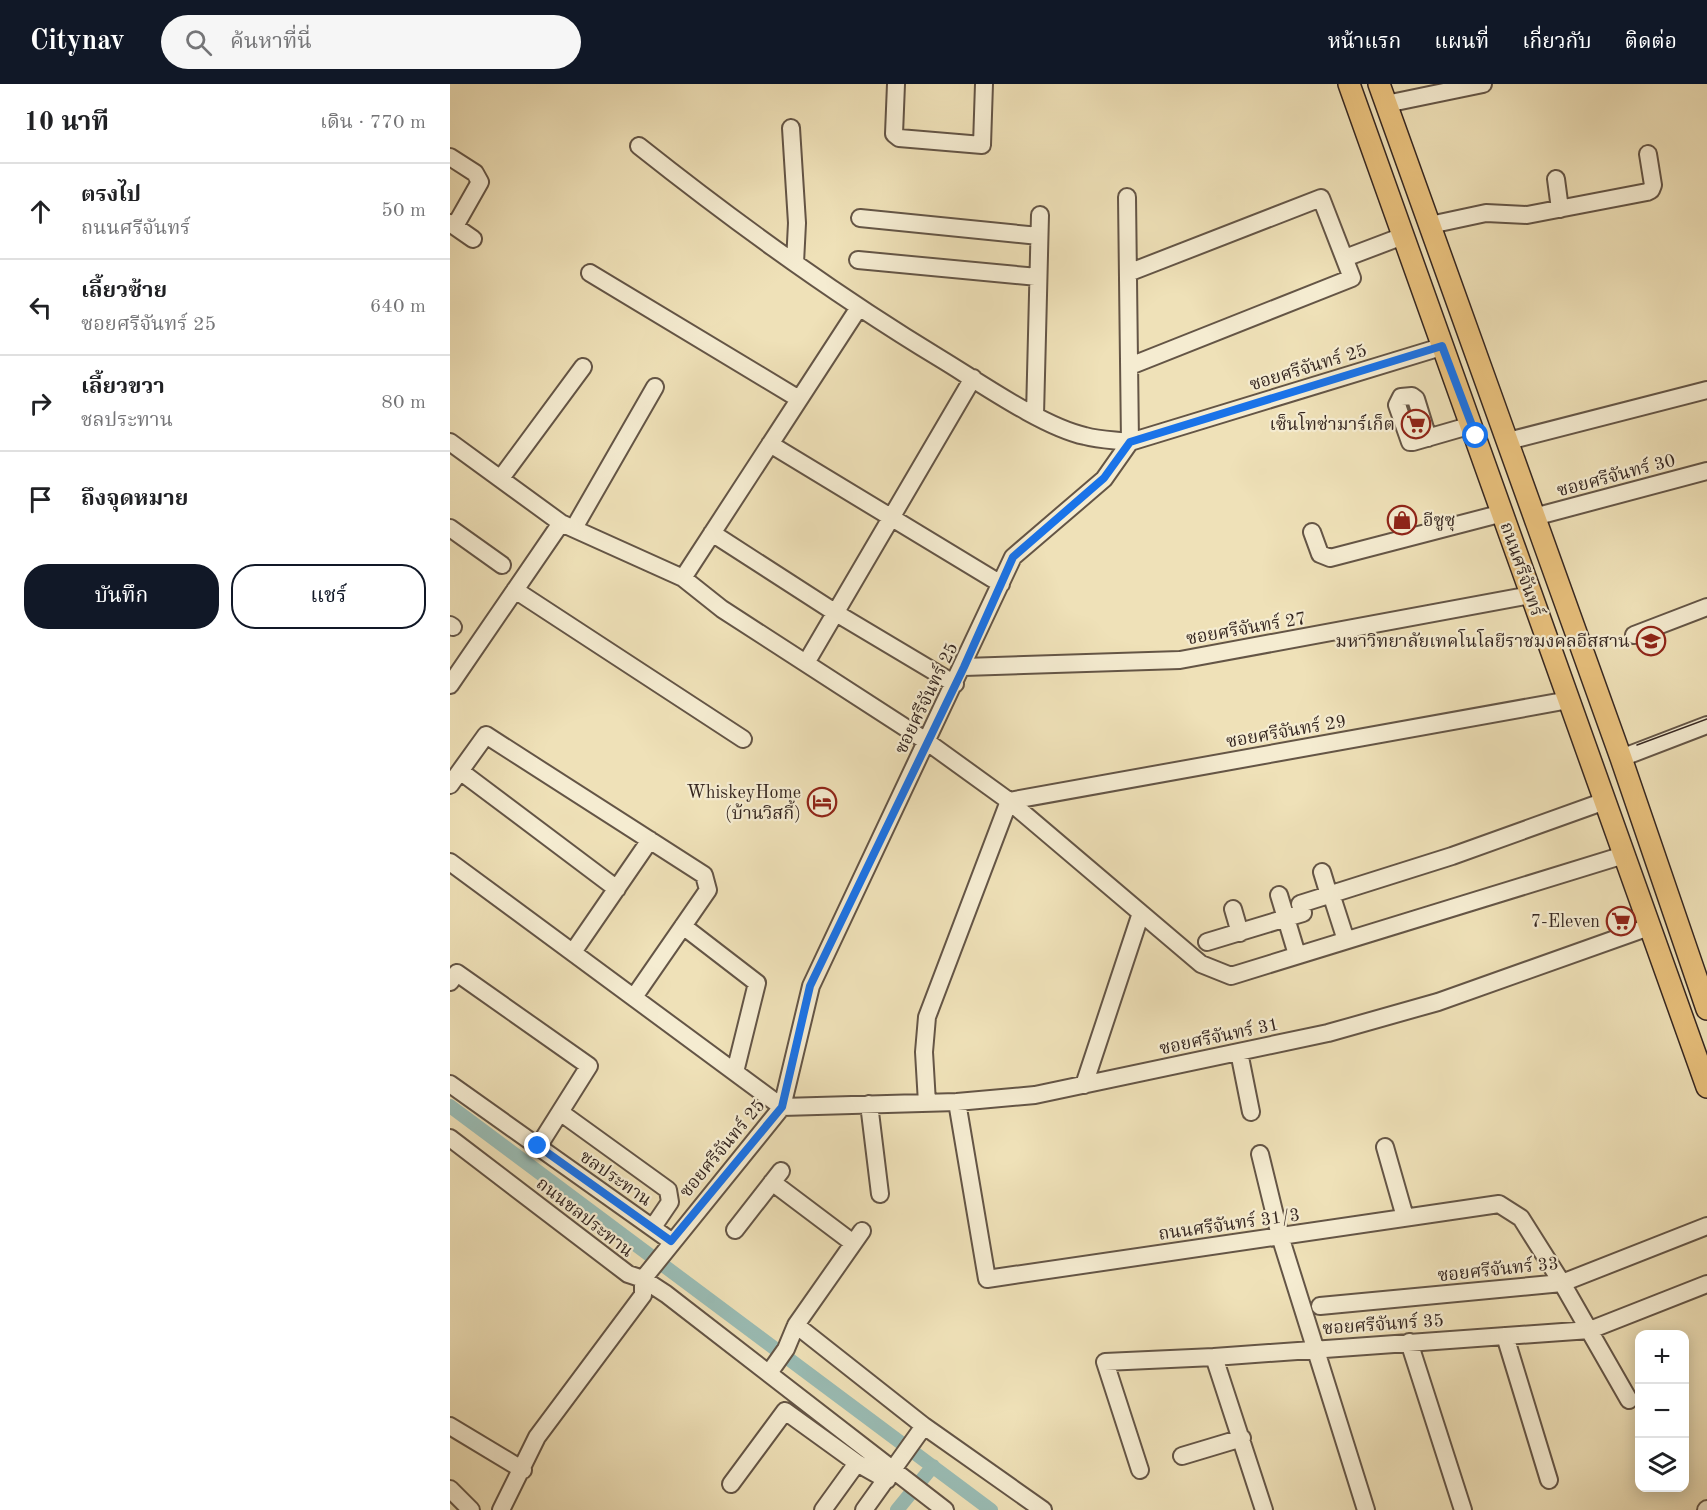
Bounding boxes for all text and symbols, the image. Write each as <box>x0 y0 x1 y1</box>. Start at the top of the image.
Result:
search box <box>161 15 581 69</box>
icon: search <box>182 26 215 59</box>
text: Citynav <box>30 28 125 56</box>
text: ค้นหาที่นี่ <box>230 31 312 53</box>
text: หน้าแรก <box>1328 32 1401 53</box>
text: แผนที่ <box>1434 32 1489 53</box>
text: เกี่ยวกับ <box>1522 32 1592 53</box>
text: ติดต่อ <box>1625 32 1677 53</box>
text: 10 นาที <box>24 110 109 136</box>
text: เดิน · 770 m <box>320 113 426 133</box>
text: ตรงไป <box>81 184 141 206</box>
icon: ahead <box>24 195 57 228</box>
text: 50 m <box>381 201 426 221</box>
text: ถนนศรีจันทร์ <box>81 219 190 239</box>
text: เลี้ยวซ้าย <box>81 280 167 302</box>
icon: left <box>24 291 57 324</box>
text: 640 m <box>370 297 426 317</box>
text: ซอยศรีจันทร์ 25 <box>81 315 216 335</box>
street label: ซอยศรีจันทร์ 25 <box>1247 339 1369 394</box>
text: เลี้ยวขวา <box>81 376 165 398</box>
icon: right <box>24 387 57 420</box>
text: 80 m <box>381 393 426 413</box>
supermarket icon: เซ็นโทซ่ามาร์เก็ต <box>1400 408 1432 440</box>
text: ชลประทาน <box>81 411 173 431</box>
place label: เซ็นโทซ่ามาร์เก็ต <box>1270 411 1395 434</box>
route start <box>1462 422 1488 448</box>
street label: ซอยศรีจันทร์ 30 <box>1554 449 1677 500</box>
icon: arrive <box>24 483 57 516</box>
text: ถึงจุดหมาย <box>81 488 188 510</box>
shop icon: อีซูซุ <box>1386 504 1418 536</box>
place label: อีซูซุ <box>1423 511 1455 532</box>
street label: ถนนศรีจันทร์ <box>1497 519 1549 620</box>
button: บันทึก <box>24 564 219 629</box>
button: แชร์ <box>231 564 426 629</box>
street label: ซอยศรีจันทร์ 27 <box>1184 607 1308 648</box>
school or university icon: มหาวิทยาลัยเทคโนโลยีราชมงคลอีสสาน <box>1635 625 1667 657</box>
place label: มหาวิทยาลัยเทคโนโลยีราชมงคลอีสสาน <box>1335 628 1630 651</box>
street label: ซอยศรีจันทร์ 25 <box>889 639 962 757</box>
street label: ซอยศรีจันทร์ 29 <box>1224 710 1348 751</box>
place label: WhiskeyHome (บ้านวิสกี้) <box>686 784 801 823</box>
hotel icon: WhiskeyHome (บ้านวิสกี้) <box>806 786 838 818</box>
supermarket icon: 7-Eleven <box>1605 905 1637 937</box>
place label: 7-Eleven <box>1531 913 1600 931</box>
street label: ซอยศรีจันทร์ 31 <box>1157 1013 1281 1058</box>
street label: ซอยศรีจันทร์ 25 <box>674 1094 769 1201</box>
route end <box>524 1132 550 1158</box>
street label: ชลประทาน <box>576 1148 655 1210</box>
street label: ถนนชลประทาน <box>533 1175 636 1261</box>
street label: ถนนศรีจันทร์ 31/3 <box>1157 1203 1301 1244</box>
street label: ซอยศรีจันทร์ 33 <box>1436 1252 1560 1285</box>
street label: ซอยศรีจันทร์ 35 <box>1322 1309 1444 1338</box>
map controls <box>1635 1330 1689 1492</box>
button: + <box>1635 1330 1689 1384</box>
button: − <box>1635 1384 1689 1438</box>
button: layers <box>1635 1438 1689 1492</box>

